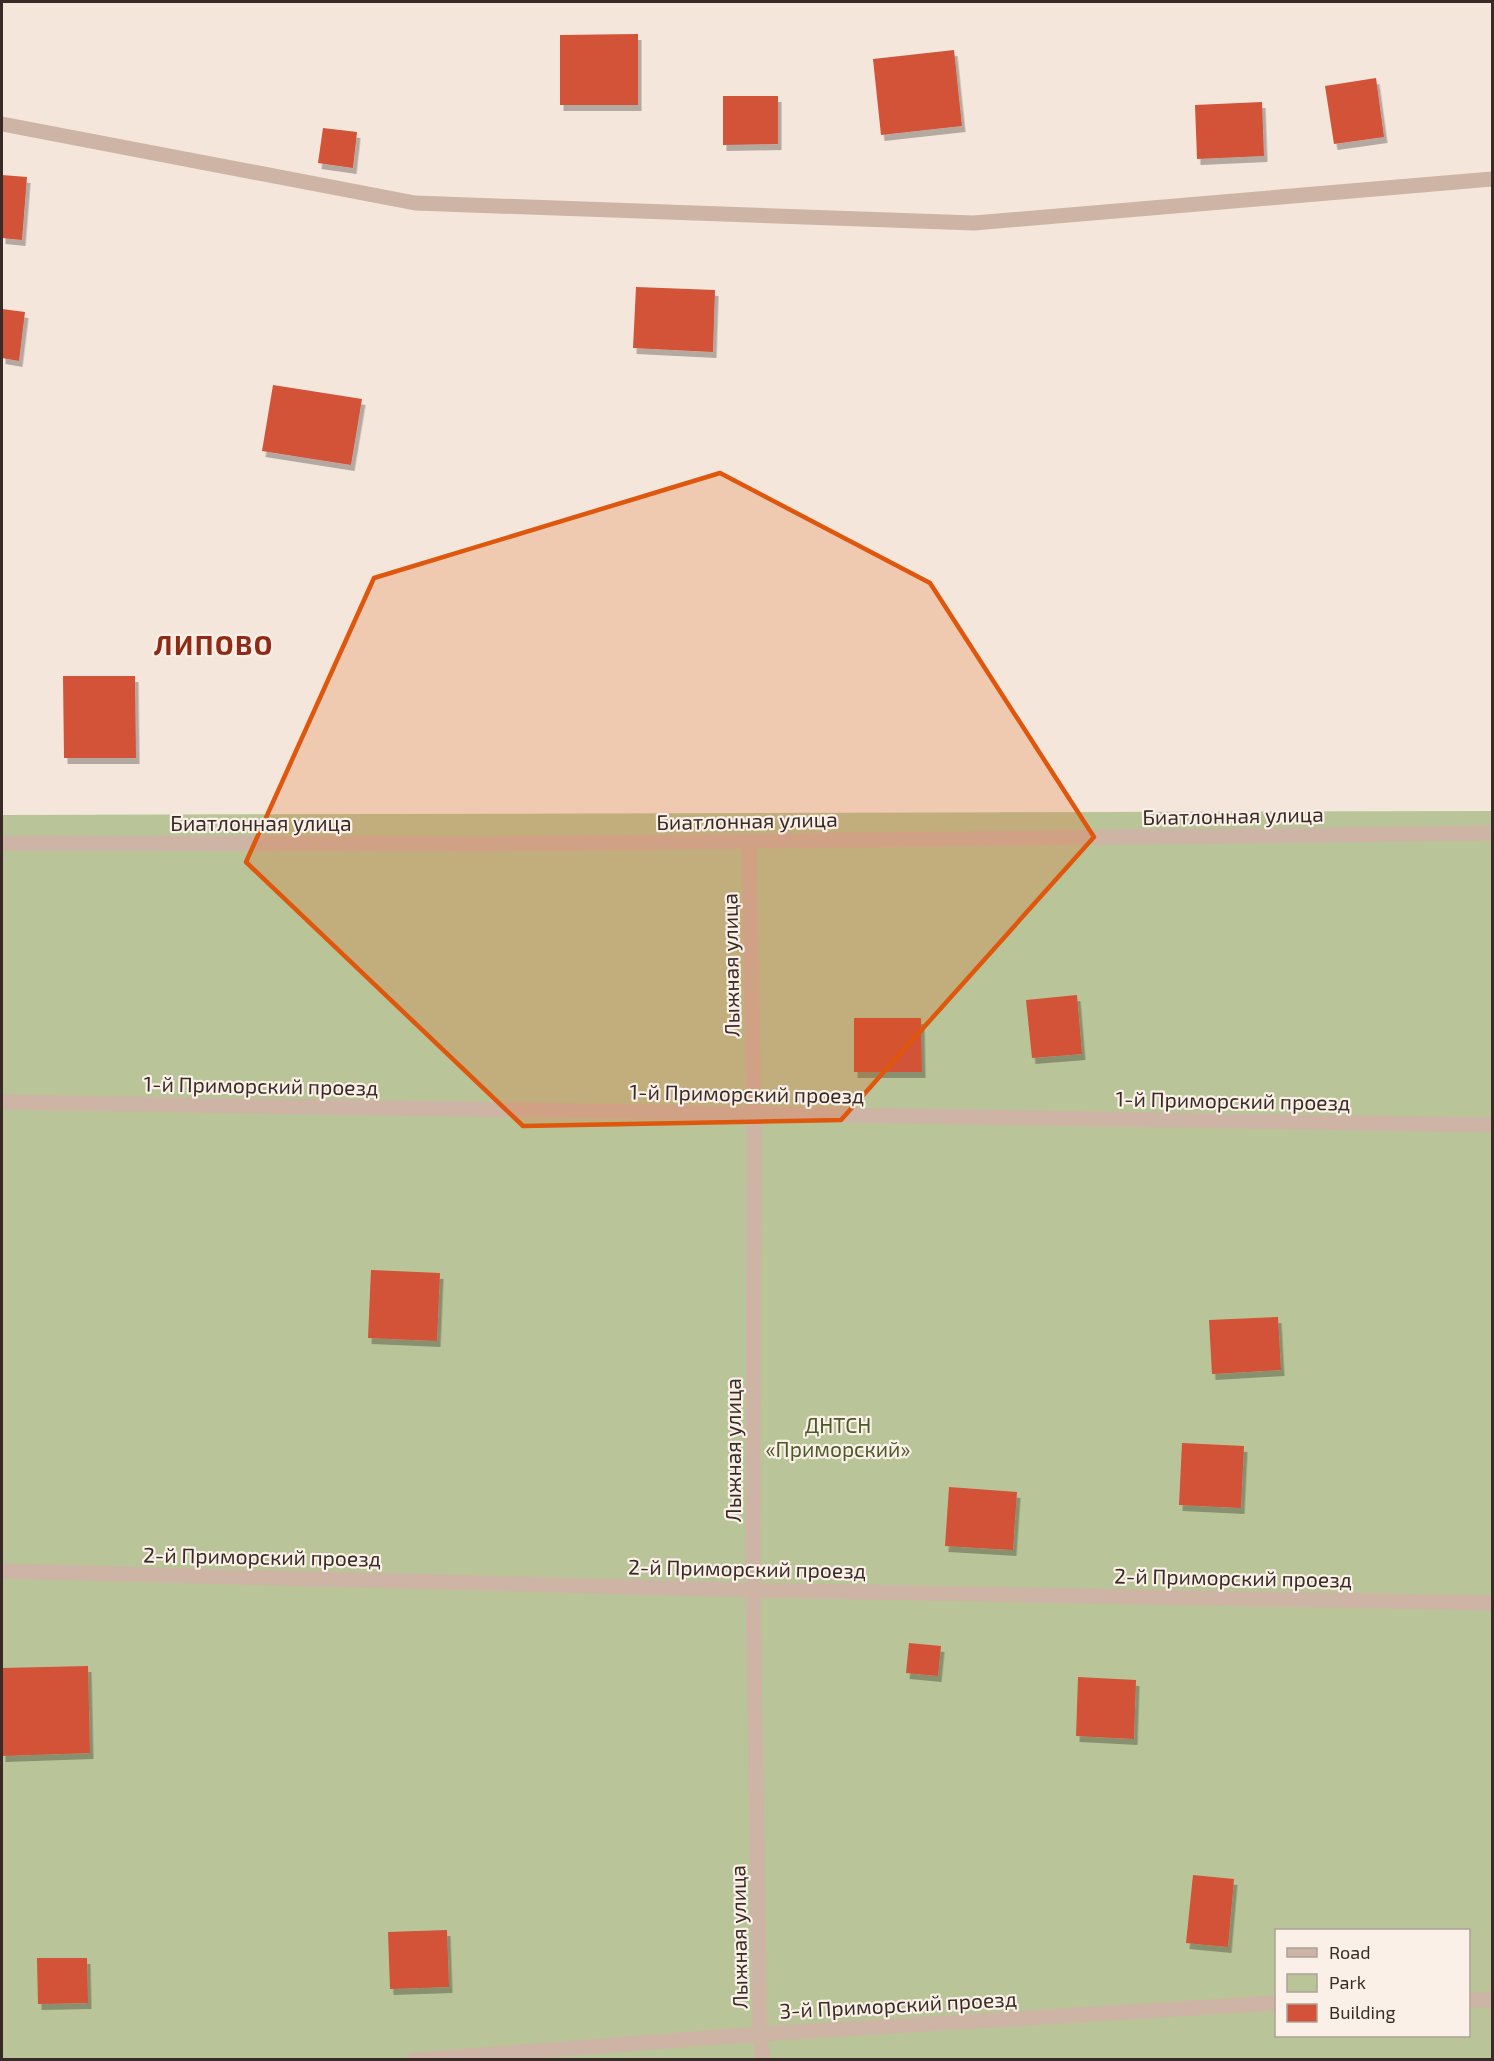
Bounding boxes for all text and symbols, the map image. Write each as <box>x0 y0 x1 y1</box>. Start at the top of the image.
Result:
district label: ЛИПОВО <box>154 628 274 660</box>
street label: Биатлонная улица <box>1142 801 1324 830</box>
street label: Биатлонная улица <box>656 806 838 835</box>
street label: Биатлонная улица <box>170 810 352 836</box>
street label: Лыжная улица <box>716 893 745 1037</box>
street label: 1-й Приморский проезд <box>144 1070 378 1100</box>
street label: 1-й Приморский проезд <box>630 1078 864 1108</box>
street label: 1-й Приморский проезд <box>1116 1085 1350 1115</box>
street label: Лыжная улица <box>720 1378 746 1522</box>
park label: ДНТСН «Приморский» <box>765 1412 911 1461</box>
street label: 2-й Приморский проезд <box>143 1541 381 1571</box>
street label: 2-й Приморский проезд <box>628 1553 866 1583</box>
street label: 2-й Приморский проезд <box>1114 1562 1352 1592</box>
street label: Лыжная улица <box>724 1865 753 2009</box>
legend <box>1275 1929 1470 2037</box>
text: Road <box>1329 1941 1370 1963</box>
text: Park <box>1329 1971 1366 1993</box>
street label: 3-й Приморский проезд <box>779 1985 1017 2023</box>
text: Building <box>1329 2001 1396 2023</box>

